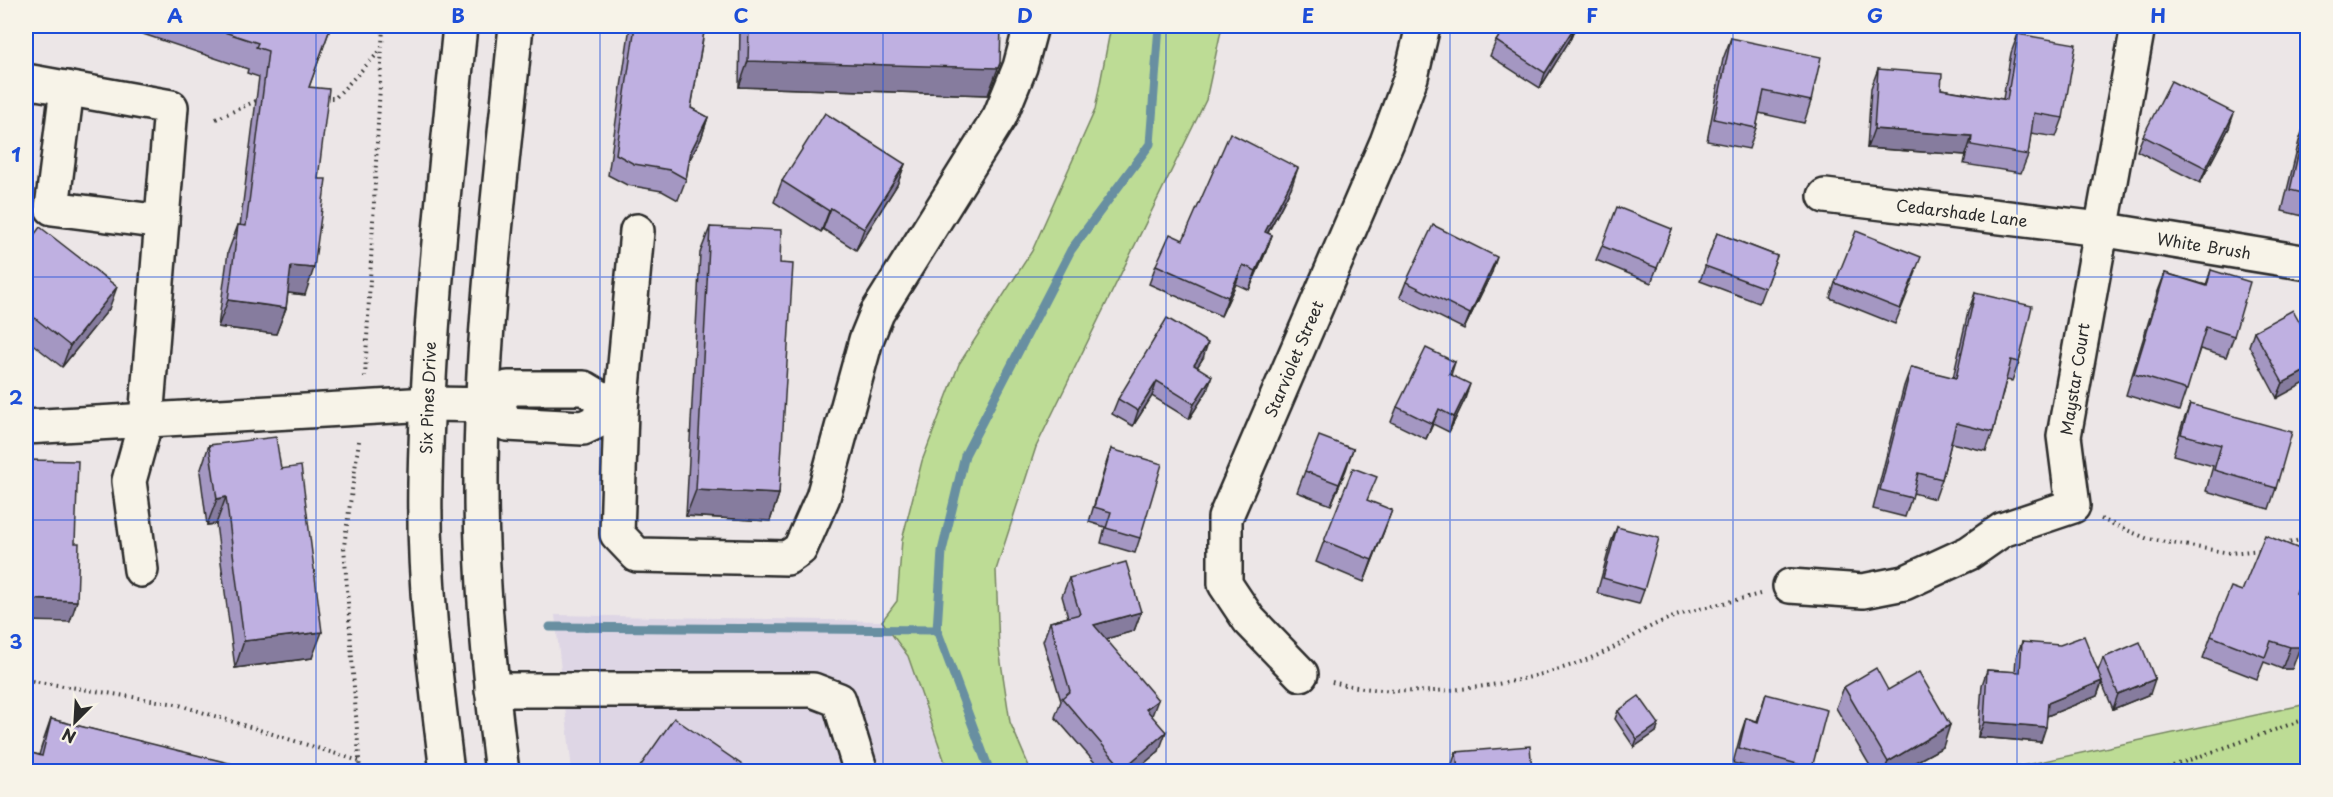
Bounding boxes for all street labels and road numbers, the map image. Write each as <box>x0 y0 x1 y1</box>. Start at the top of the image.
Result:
street label: Cedarshade Lane <box>1895 192 2029 232</box>
street label: White Brush <box>2155 226 2253 264</box>
street label: Starviolet Street <box>1258 296 1329 421</box>
street label: Maystar Court <box>2053 321 2095 437</box>
street label: Six Pines Drive <box>413 341 441 455</box>

